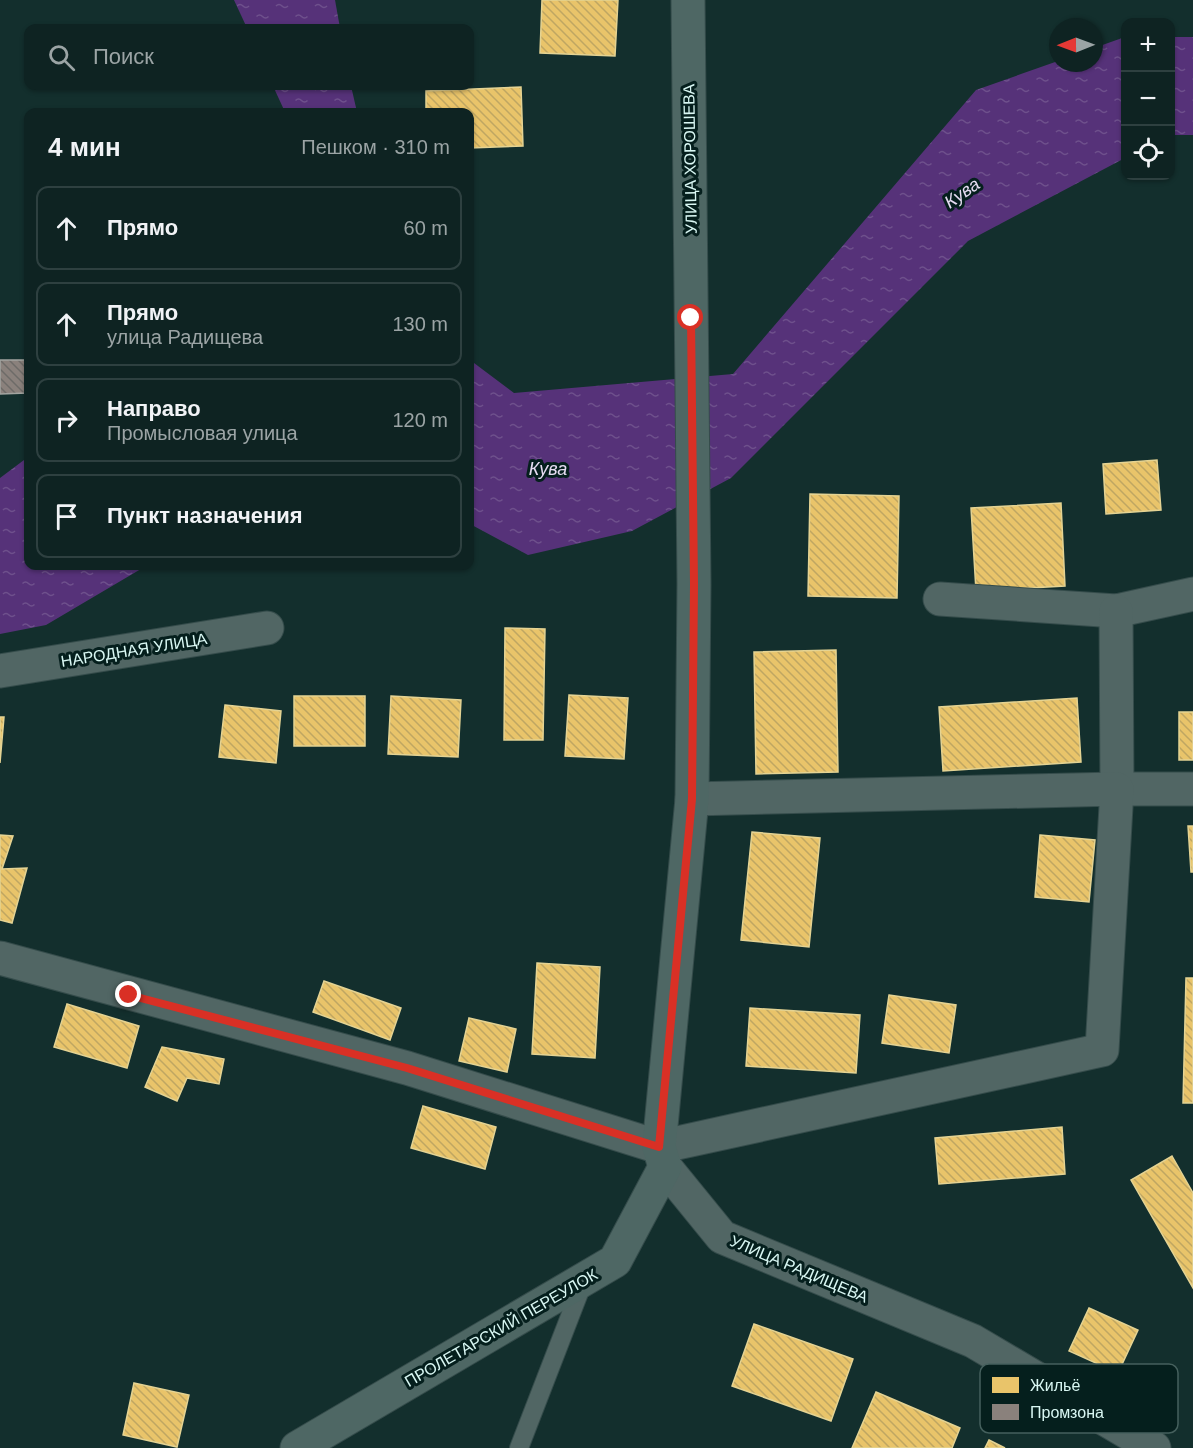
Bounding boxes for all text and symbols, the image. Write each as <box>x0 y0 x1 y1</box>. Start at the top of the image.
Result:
north arrow <box>1049 18 1103 72</box>
map controls <box>1121 18 1175 180</box>
button: + <box>1121 18 1175 72</box>
search box <box>24 24 474 90</box>
icon: search <box>45 41 78 74</box>
text: Поиск <box>93 44 154 69</box>
button: − <box>1121 72 1175 126</box>
street label: УЛИЦА ХОРОШЕВА <box>680 83 700 234</box>
button: locate <box>1121 126 1175 180</box>
text: 4 мин <box>48 132 121 162</box>
text: Пешком · 310 m <box>301 136 450 158</box>
water label: Кува <box>941 174 983 212</box>
icon: ahead <box>50 212 83 245</box>
text: Прямо <box>107 215 178 240</box>
text: 60 m <box>404 217 448 239</box>
text: Прямо <box>107 300 178 325</box>
route start <box>677 304 703 330</box>
icon: ahead <box>50 308 83 341</box>
text: 130 m <box>392 313 448 335</box>
text: улица Радищева <box>107 326 263 348</box>
text: Направо <box>107 396 201 421</box>
icon: right <box>50 404 83 437</box>
text: 120 m <box>392 409 448 431</box>
text: Промысловая улица <box>107 422 298 444</box>
water label: Кува <box>529 459 567 479</box>
icon: arrive <box>50 500 83 533</box>
text: Пункт назначения <box>107 503 303 528</box>
street label: НАРОДНАЯ УЛИЦА <box>60 630 209 670</box>
route end <box>115 981 141 1007</box>
street label: УЛИЦА РАДИЩЕВА <box>727 1232 871 1306</box>
street label: ПРОЛЕТАРСКИЙ ПЕРЕУЛОК <box>401 1265 601 1390</box>
legend <box>980 1364 1178 1433</box>
text: Жильё <box>1030 1377 1080 1394</box>
text: Промзона <box>1030 1404 1104 1421</box>

